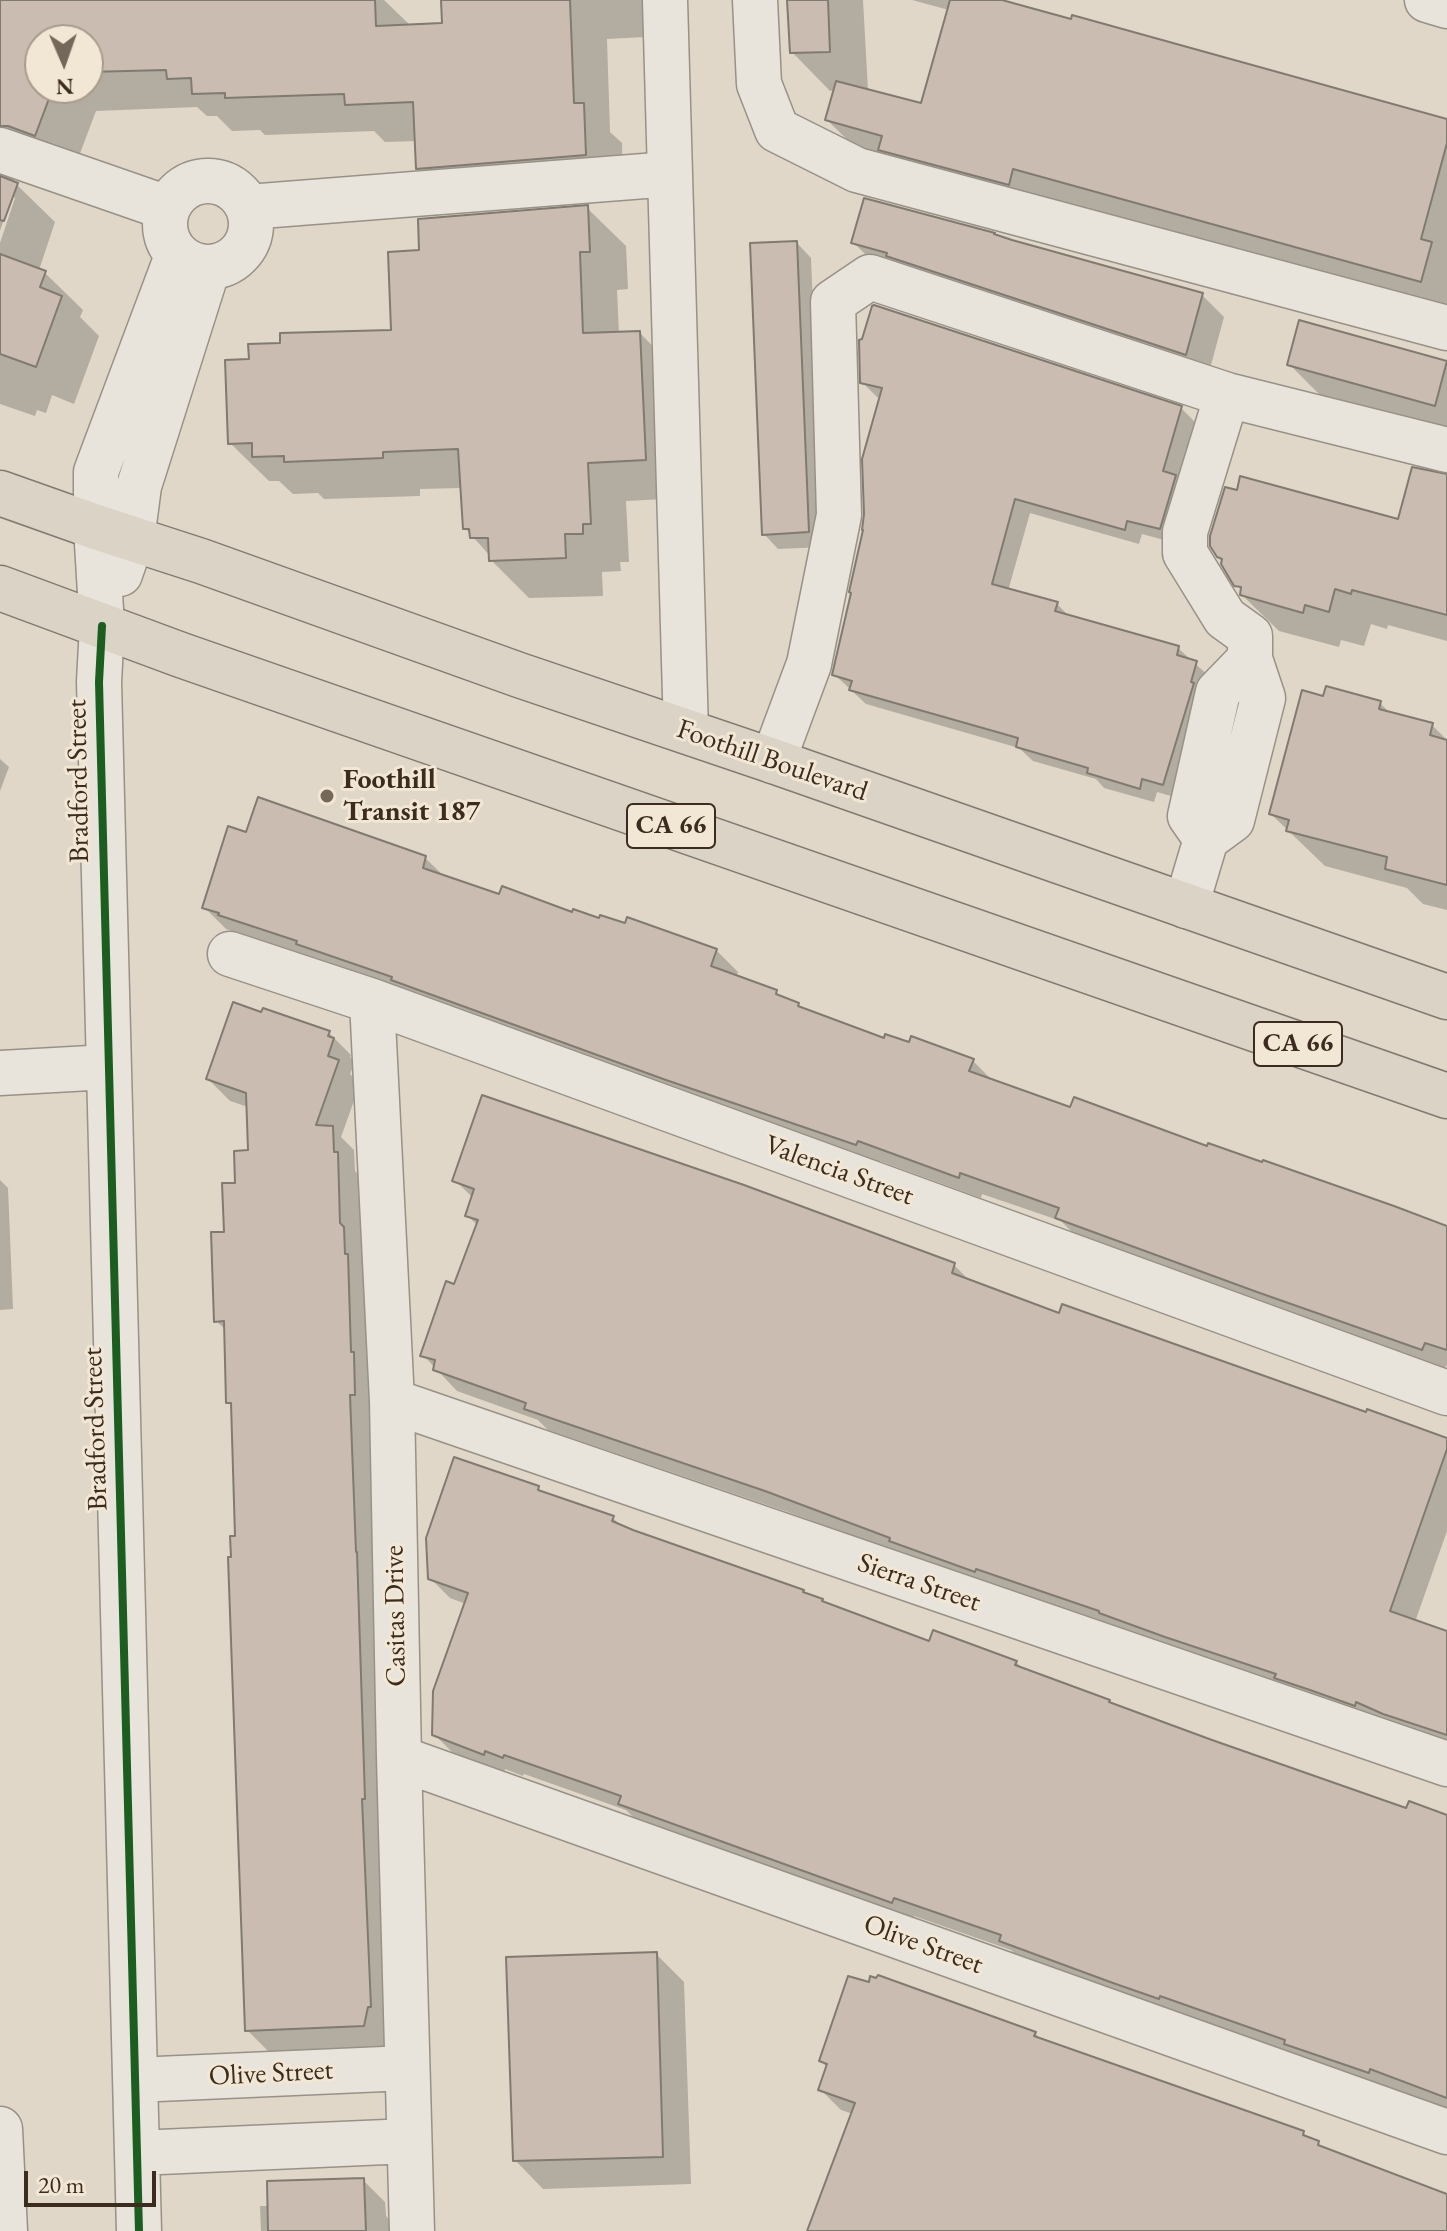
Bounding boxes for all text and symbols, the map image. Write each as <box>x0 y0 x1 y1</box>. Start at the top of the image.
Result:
north arrow <box>24 24 104 104</box>
text: N <box>55 72 74 101</box>
street label: Bradford Street <box>61 699 97 863</box>
street label: Foothill Boulevard <box>672 713 872 809</box>
place label: Foothill Transit 187 <box>343 763 480 829</box>
marker: Foothill Transit 187 <box>318 787 336 805</box>
road number: CA 66 <box>627 804 715 848</box>
road number: CA 66 <box>1254 1022 1342 1066</box>
street label: Valencia Street <box>760 1129 918 1213</box>
street label: Bradford Street <box>76 1347 116 1511</box>
street label: Casitas Drive <box>378 1545 414 1687</box>
street label: Sierra Street <box>853 1546 985 1620</box>
street label: Olive Street <box>859 1908 987 1982</box>
street label: Olive Street <box>208 2054 334 2094</box>
scale bar <box>28 2155 160 2205</box>
text: 20 m <box>38 2169 85 2200</box>

